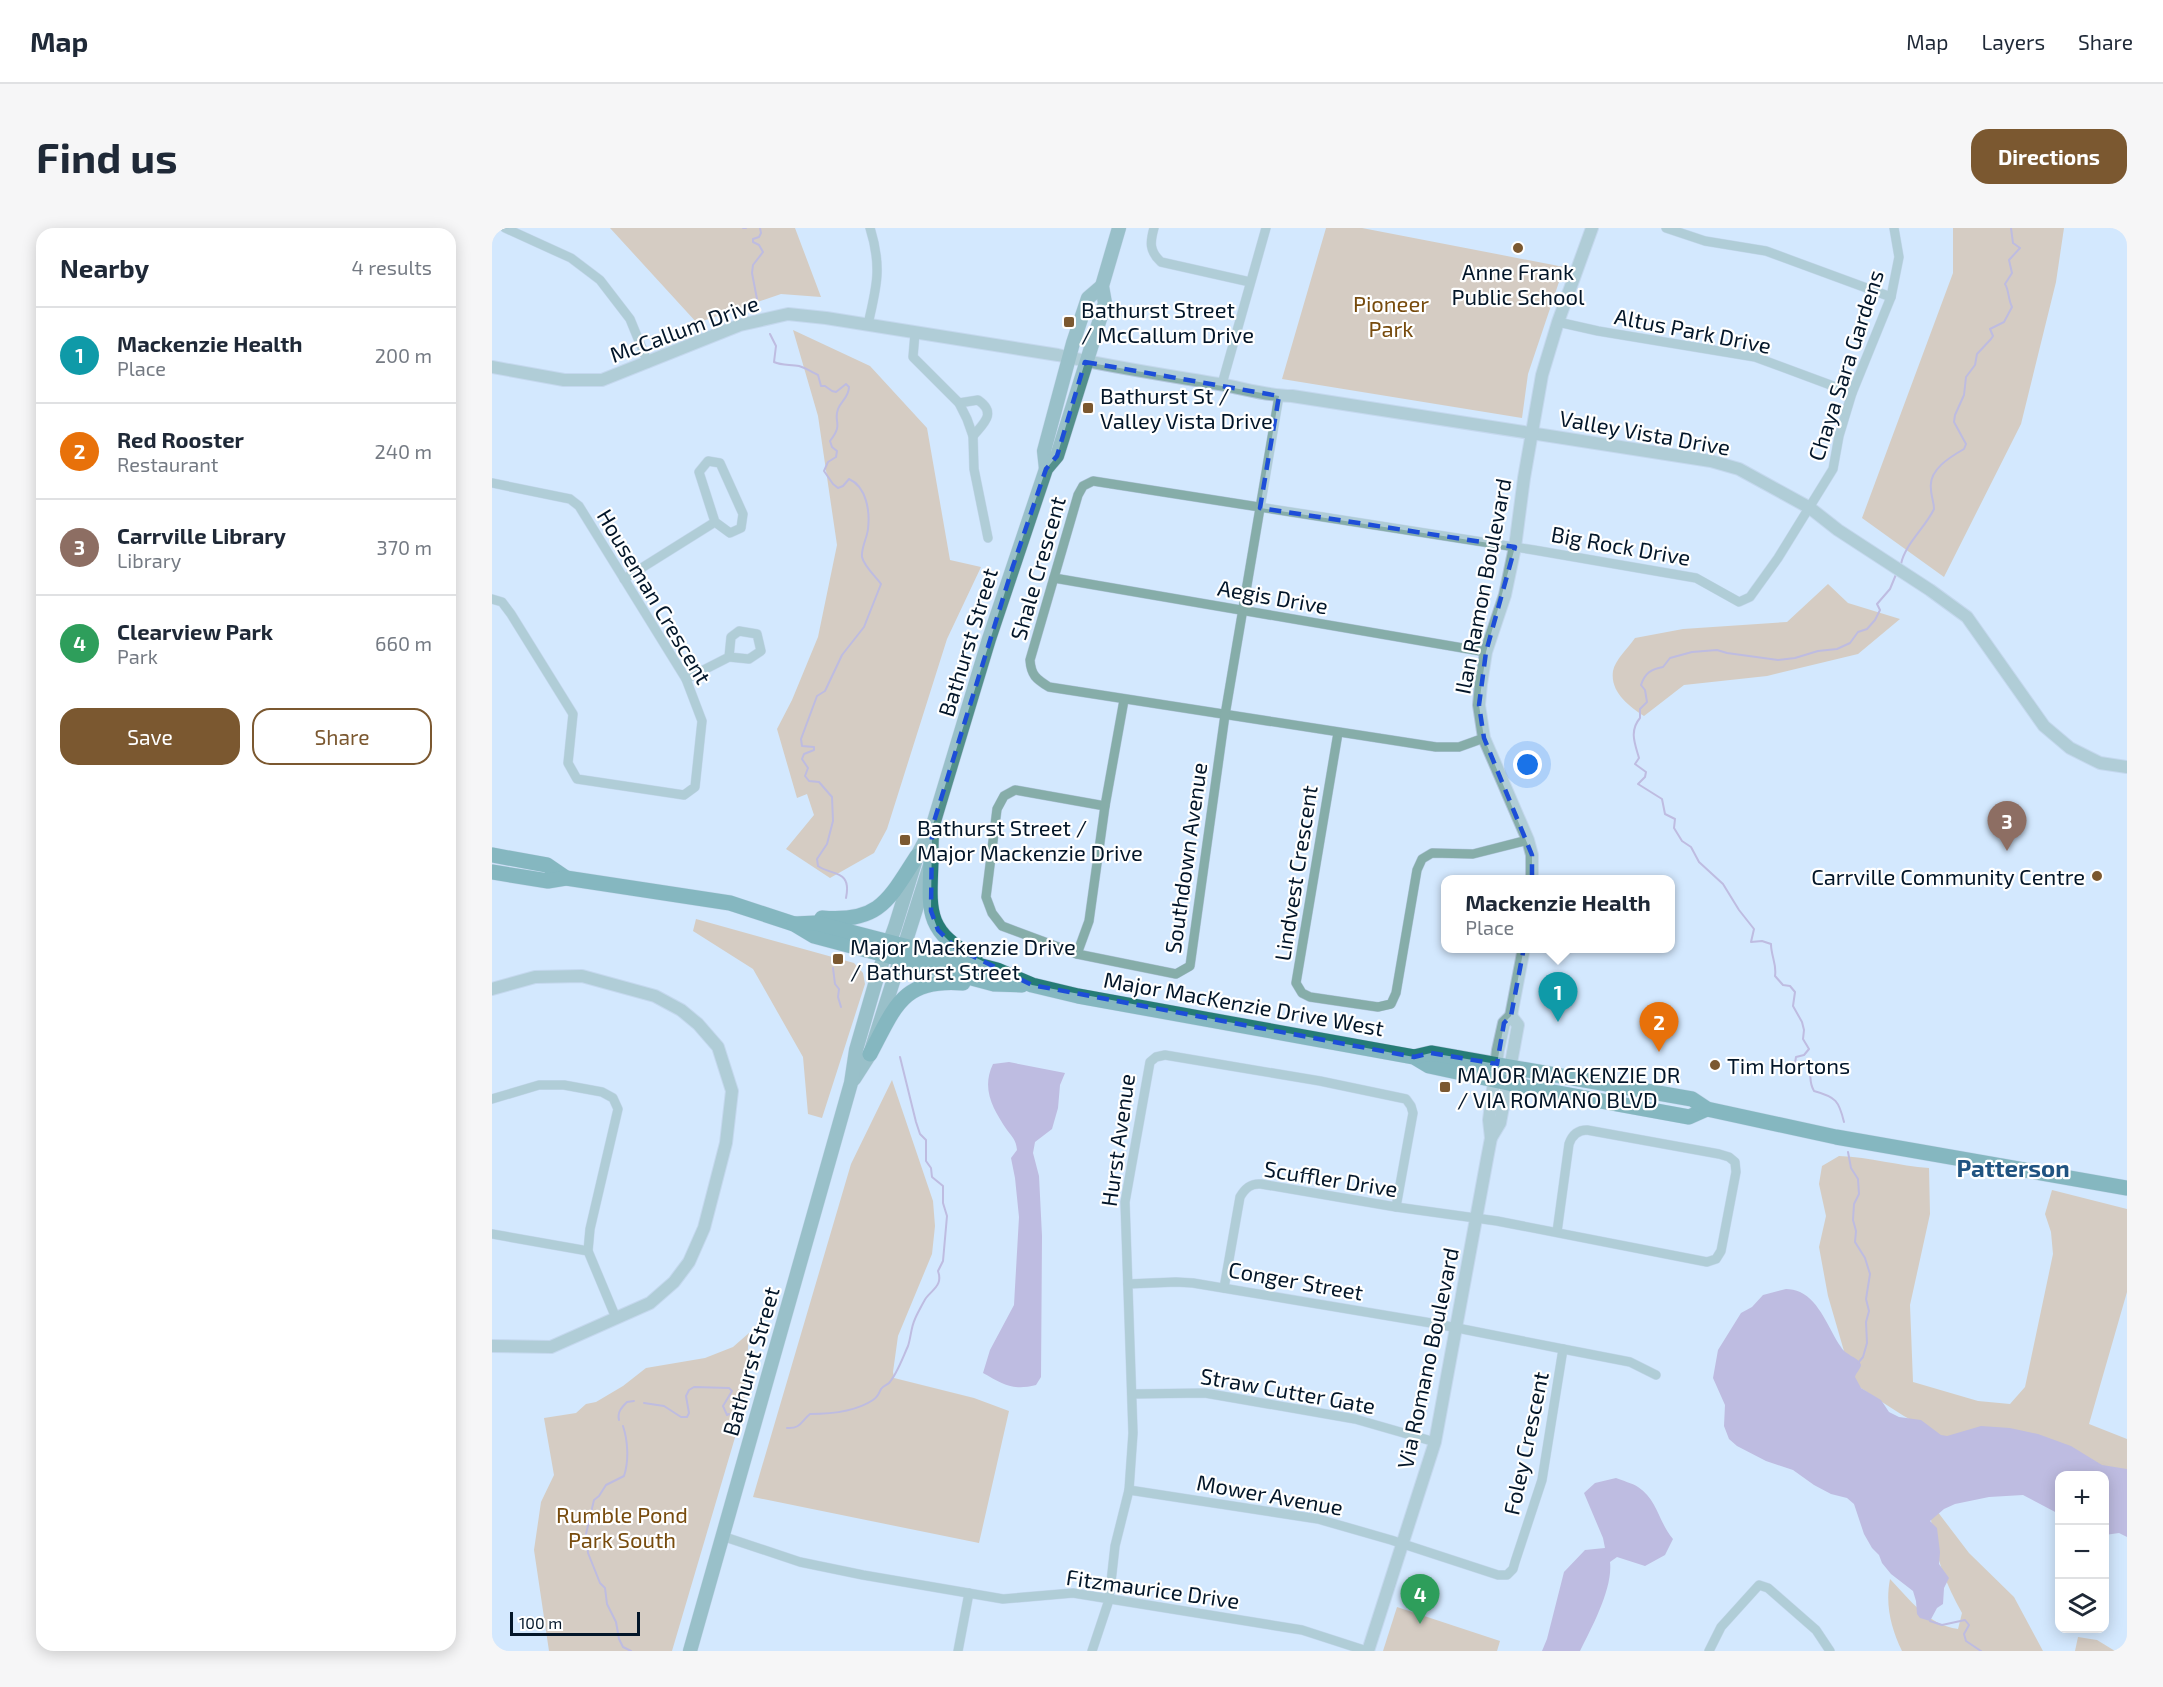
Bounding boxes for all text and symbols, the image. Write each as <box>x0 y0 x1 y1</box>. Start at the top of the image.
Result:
text: Map <box>30 24 88 58</box>
text: Map <box>1906 29 1948 54</box>
text: Layers <box>1981 29 2045 54</box>
text: Share <box>2078 29 2133 54</box>
button: Directions <box>1971 129 2127 184</box>
text: Find us <box>36 131 178 181</box>
marker: Anne Frank Public School <box>1511 241 1525 255</box>
text: Nearby <box>60 252 149 283</box>
text: 4 results <box>352 255 432 279</box>
place label: Anne Frank Public School <box>1451 258 1585 309</box>
street label: Chaya Sara Gardens <box>1802 266 1888 464</box>
street label: McCallum Drive <box>606 289 762 367</box>
park label: Pioneer Park <box>1353 290 1429 341</box>
place label: Bathurst Street / McCallum Drive <box>1081 296 1254 347</box>
street label: Altus Park Drive <box>1612 302 1774 358</box>
marker: Bathurst Street / McCallum Drive <box>1062 315 1076 329</box>
text: Mackenzie Health <box>117 330 303 356</box>
text: 1 <box>75 343 84 367</box>
text: 200 m <box>375 343 432 367</box>
text: Place <box>117 356 166 380</box>
place label: Bathurst St / Valley Vista Drive <box>1100 382 1273 433</box>
marker: Bathurst St / Valley Vista Drive <box>1081 401 1095 415</box>
street label: Valley Vista Drive <box>1558 404 1732 460</box>
text: Red Rooster <box>117 426 244 452</box>
text: 2 <box>74 439 85 463</box>
text: 240 m <box>374 439 432 463</box>
text: Restaurant <box>117 452 218 476</box>
street label: Ilan Ramon Boulevard <box>1448 476 1516 696</box>
street label: Shale Crescent <box>1004 493 1070 643</box>
street label: Houseman Crescent <box>593 504 717 688</box>
street label: Big Rock Drive <box>1549 520 1693 570</box>
text: Carrville Library <box>117 522 286 548</box>
text: 3 <box>74 535 85 559</box>
text: 370 m <box>377 535 432 559</box>
text: Library <box>117 548 181 572</box>
street label: Bathurst Street <box>932 565 1002 719</box>
street label: Aegis Drive <box>1216 574 1330 618</box>
text: Clearview Park <box>117 618 273 644</box>
text: 4 <box>73 631 86 655</box>
text: 660 m <box>375 631 432 655</box>
text: Park <box>117 644 158 668</box>
button: Save <box>60 708 240 765</box>
button: Share <box>252 708 432 765</box>
your location <box>1513 750 1542 779</box>
street label: Southdown Avenue <box>1159 761 1211 955</box>
street label: Lindvest Crescent <box>1268 783 1322 963</box>
pin: 3 <box>1988 802 2026 851</box>
place label: Bathurst Street / Major Mackenzie Drive <box>917 814 1143 866</box>
marker: Bathurst Street / Major Mackenzie Drive <box>898 833 912 847</box>
place label: Carrville Community Centre <box>1811 863 2085 889</box>
marker: Carrville Community Centre <box>2090 869 2104 883</box>
popup <box>1441 875 1675 953</box>
text: Mackenzie Health <box>1465 889 1651 915</box>
text: Place <box>1465 915 1514 939</box>
place label: Major Mackenzie Drive / Bathurst Street <box>850 933 1076 984</box>
marker: Major Mackenzie Drive / Bathurst Street <box>831 952 845 966</box>
street label: Major MacKenzie Drive West <box>1102 966 1386 1041</box>
pin: 1 <box>1538 972 1578 1022</box>
pin: 2 <box>1640 1002 1678 1052</box>
place label: Tim Hortons <box>1727 1052 1850 1078</box>
marker: Tim Hortons <box>1708 1058 1722 1072</box>
place label: MAJOR MACKENZIE DR / VIA ROMANO BLVD <box>1457 1061 1680 1112</box>
street label: Hurst Avenue <box>1095 1072 1139 1208</box>
marker: MAJOR MACKENZIE DR / VIA ROMANO BLVD <box>1438 1080 1452 1094</box>
district label: Patterson <box>1956 1153 2070 1182</box>
street label: Scuffler Drive <box>1262 1155 1400 1201</box>
street label: Via Romano Boulevard <box>1391 1245 1463 1471</box>
street label: Conger Street <box>1227 1255 1365 1305</box>
street label: Bathurst Street <box>716 1283 784 1439</box>
street label: Straw Cutter Gate <box>1199 1362 1377 1418</box>
street label: Foley Crescent <box>1497 1369 1553 1517</box>
street label: Mower Avenue <box>1195 1468 1345 1520</box>
map controls <box>2055 1471 2109 1633</box>
button: + <box>2055 1471 2109 1525</box>
park label: Rumble Pond Park South <box>556 1501 688 1552</box>
button: − <box>2055 1525 2109 1579</box>
street label: Fitzmaurice Drive <box>1065 1563 1241 1613</box>
pin: 4 <box>1400 1574 1440 1624</box>
button: layers <box>2055 1579 2109 1633</box>
scale bar <box>510 1609 640 1636</box>
text: 100 m <box>519 1613 562 1632</box>

